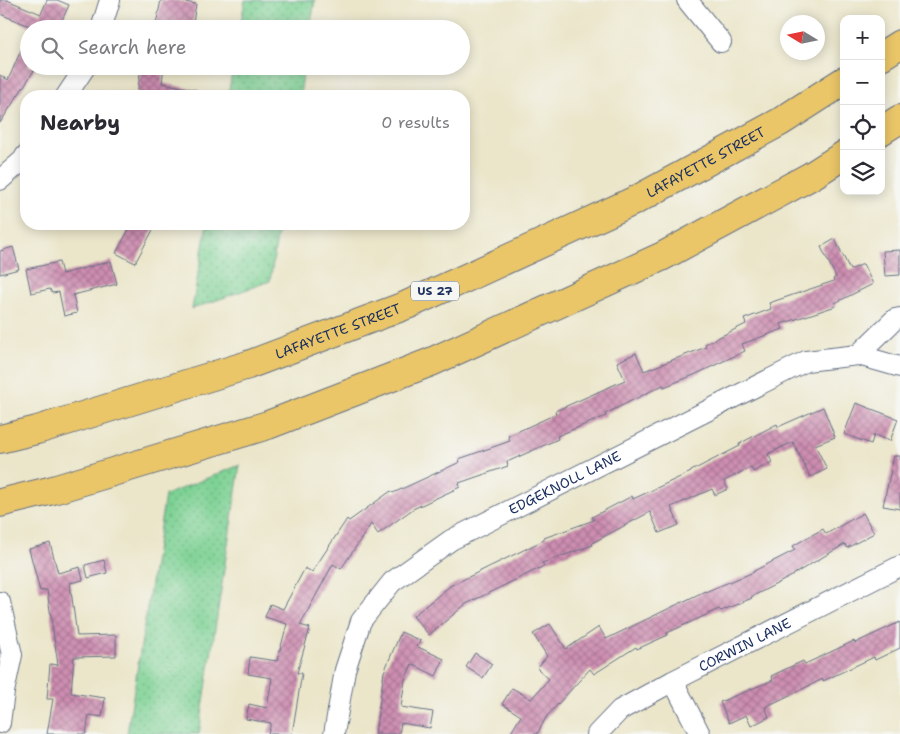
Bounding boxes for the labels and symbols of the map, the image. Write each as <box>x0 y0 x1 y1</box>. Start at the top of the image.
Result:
north arrow <box>780 15 825 60</box>
street label: LAFAYETTE STREET <box>643 123 769 202</box>
road number: US 27 <box>411 282 459 300</box>
street label: LAFAYETTE STREET <box>273 299 404 363</box>
street label: EDGEKNOLL LANE <box>505 447 624 519</box>
street label: CORWIN LANE <box>695 614 794 676</box>

